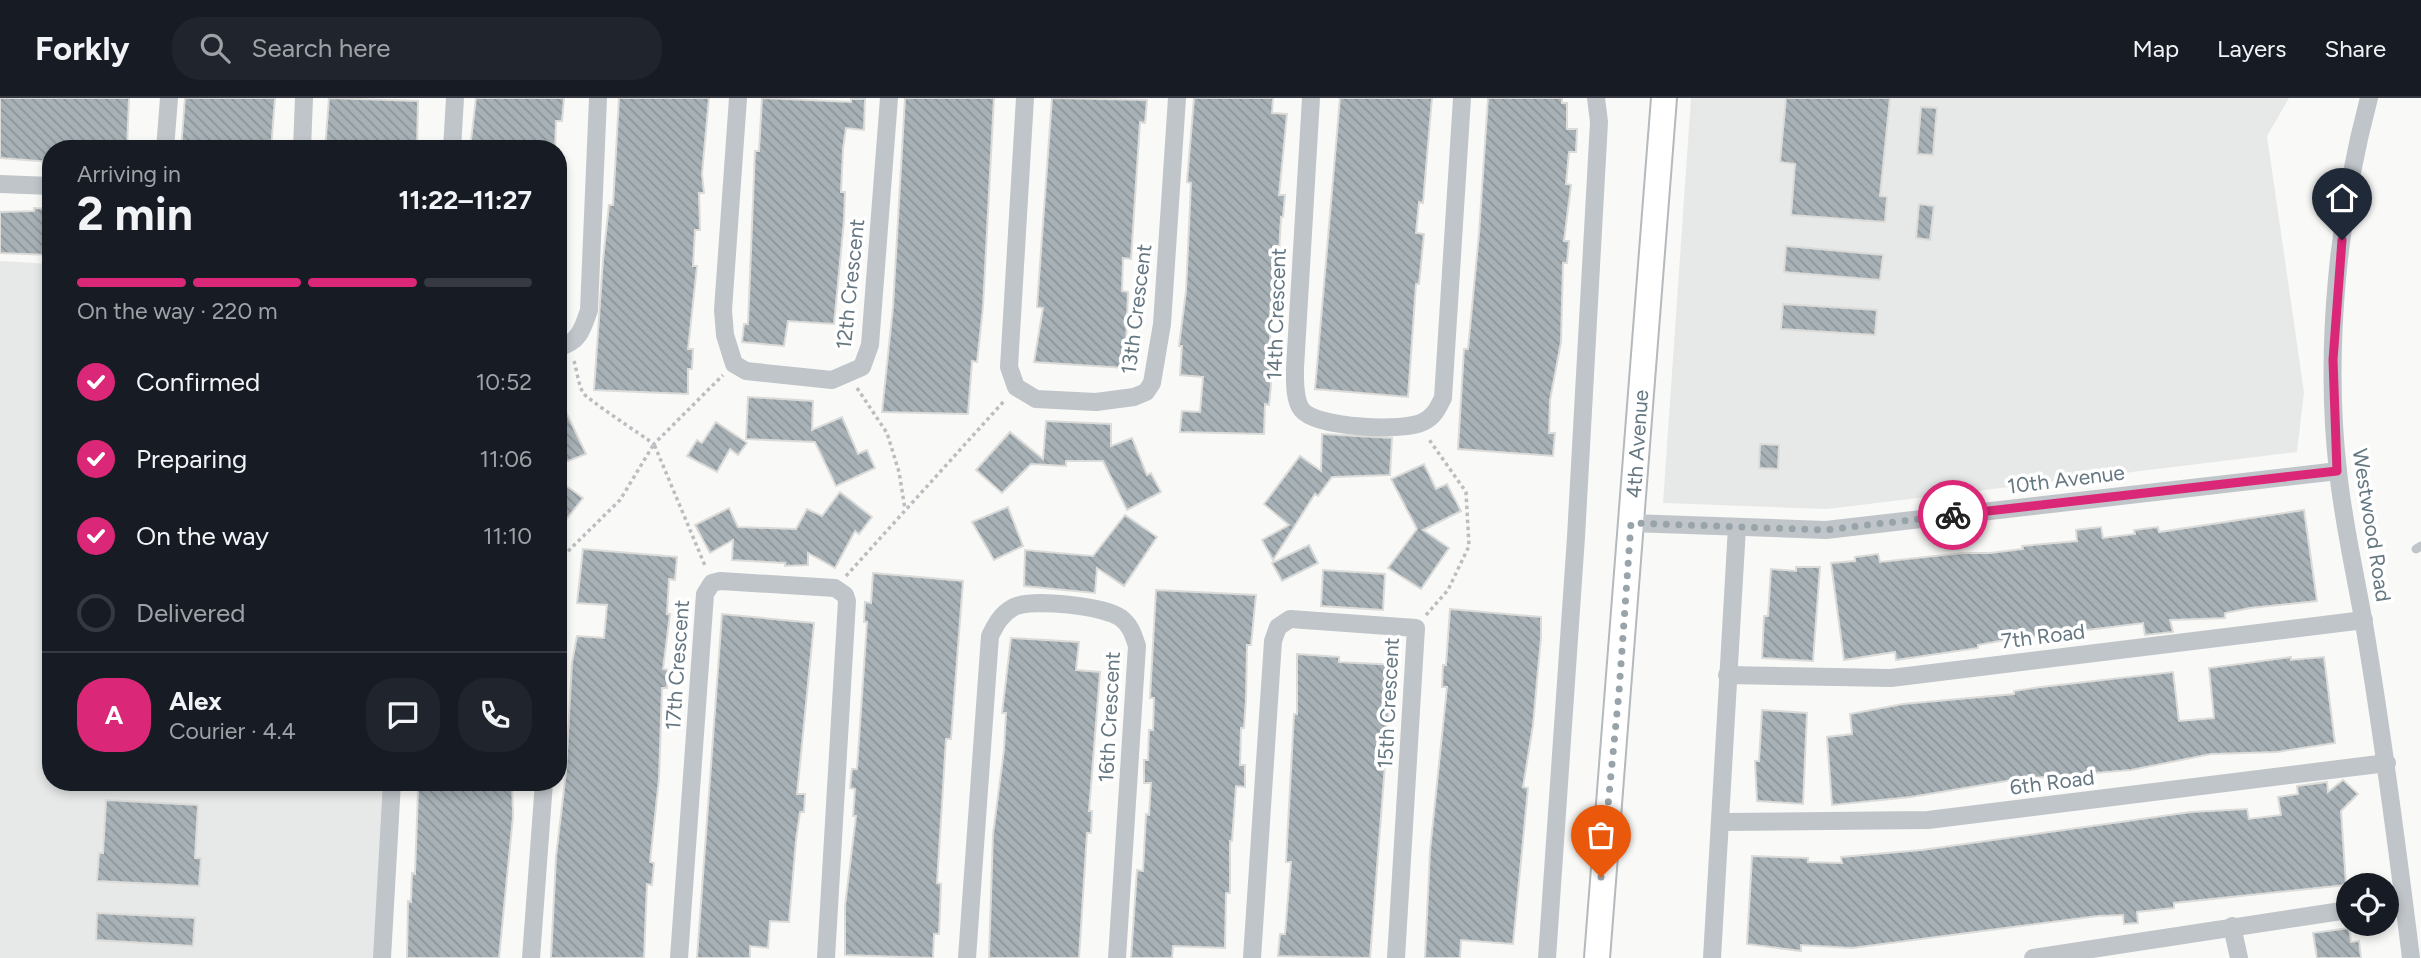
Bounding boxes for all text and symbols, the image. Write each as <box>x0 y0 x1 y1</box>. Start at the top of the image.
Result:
search box <box>172 17 662 80</box>
text: Forkly <box>35 29 130 68</box>
icon: search <box>196 29 234 67</box>
text: Search here <box>252 32 390 64</box>
text: Map <box>2132 34 2179 63</box>
text: Layers <box>2217 34 2286 63</box>
text: Share <box>2324 34 2386 63</box>
text: Arriving in <box>77 160 181 188</box>
pin <box>2312 168 2372 240</box>
icon: home <box>2323 179 2361 217</box>
text: 11:22–11:27 <box>399 184 532 216</box>
text: 2 min <box>77 186 193 242</box>
street label: 12th Crescent <box>831 217 869 351</box>
street label: 13th Crescent <box>1116 242 1156 375</box>
street label: 14th Crescent <box>1261 247 1291 381</box>
text: On the way · 220 m <box>77 297 277 325</box>
icon: check <box>77 363 115 401</box>
text: Confirmed <box>136 366 260 398</box>
text: 10:52 <box>476 368 532 396</box>
street label: 4th Avenue <box>1621 389 1653 499</box>
icon: check <box>77 440 115 478</box>
text: Preparing <box>136 443 247 475</box>
text: 11:06 <box>479 445 532 473</box>
street label: Westwood Road <box>2348 447 2396 603</box>
street label: 10th Avenue <box>2006 459 2126 499</box>
courier <box>1918 480 1988 550</box>
icon: bike <box>1934 496 1972 534</box>
icon: check <box>77 517 115 555</box>
text: On the way <box>136 520 269 552</box>
text: 11:10 <box>483 522 532 550</box>
text: Delivered <box>136 597 245 629</box>
street label: 17th Crescent <box>660 599 694 731</box>
street label: 7th Road <box>2000 618 2086 654</box>
street label: 15th Crescent <box>1372 637 1404 769</box>
street label: 16th Crescent <box>1093 651 1125 783</box>
button: chat <box>366 678 440 752</box>
button: phone <box>458 678 532 752</box>
text: Alex <box>169 685 222 717</box>
text: A <box>105 699 123 731</box>
text: Courier · 4.4 <box>169 717 296 745</box>
street label: 6th Road <box>2008 764 2096 800</box>
pin <box>1571 805 1631 877</box>
icon: bag <box>1582 816 1620 854</box>
map controls <box>2336 873 2399 936</box>
button: locate <box>2336 873 2399 936</box>

